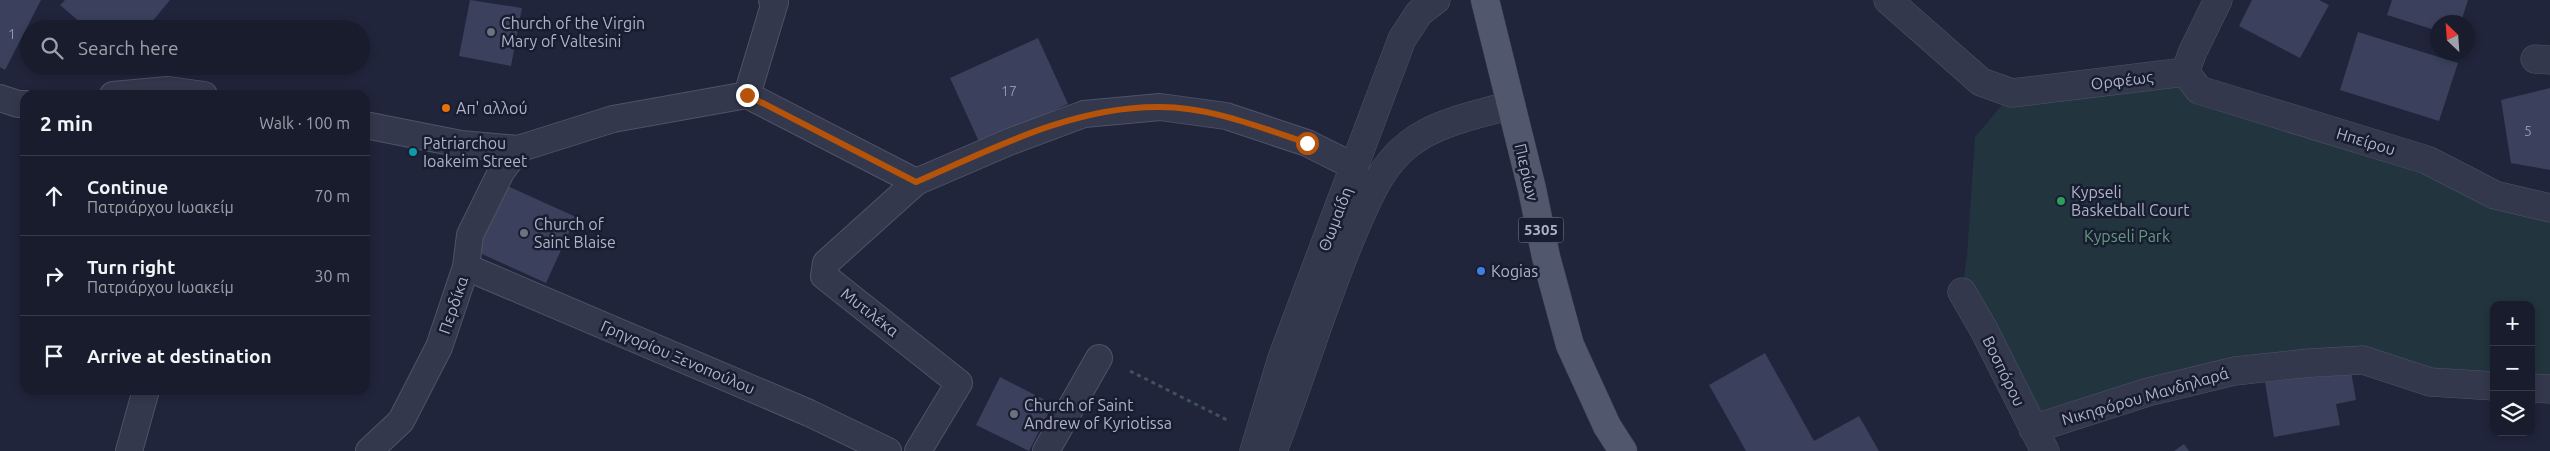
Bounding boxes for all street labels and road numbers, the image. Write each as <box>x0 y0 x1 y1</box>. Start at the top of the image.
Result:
street label: Ορφέως <box>2090 67 2154 94</box>
street label: Ηπείρου <box>2334 124 2398 158</box>
street label: Πιερίων <box>1512 142 1542 203</box>
street label: Θωμαίδη <box>1315 184 1355 254</box>
road number: 5305 <box>1518 218 1564 242</box>
street label: Περδίκα <box>435 273 471 336</box>
street label: Μυτιλέκα <box>838 284 903 340</box>
street label: Γρηγορίου Ξενοπούλου <box>598 316 758 398</box>
street label: Βοσπόρου <box>1979 333 2029 409</box>
street label: Νικηφόρου Μανδηλαρά <box>2059 363 2231 428</box>

